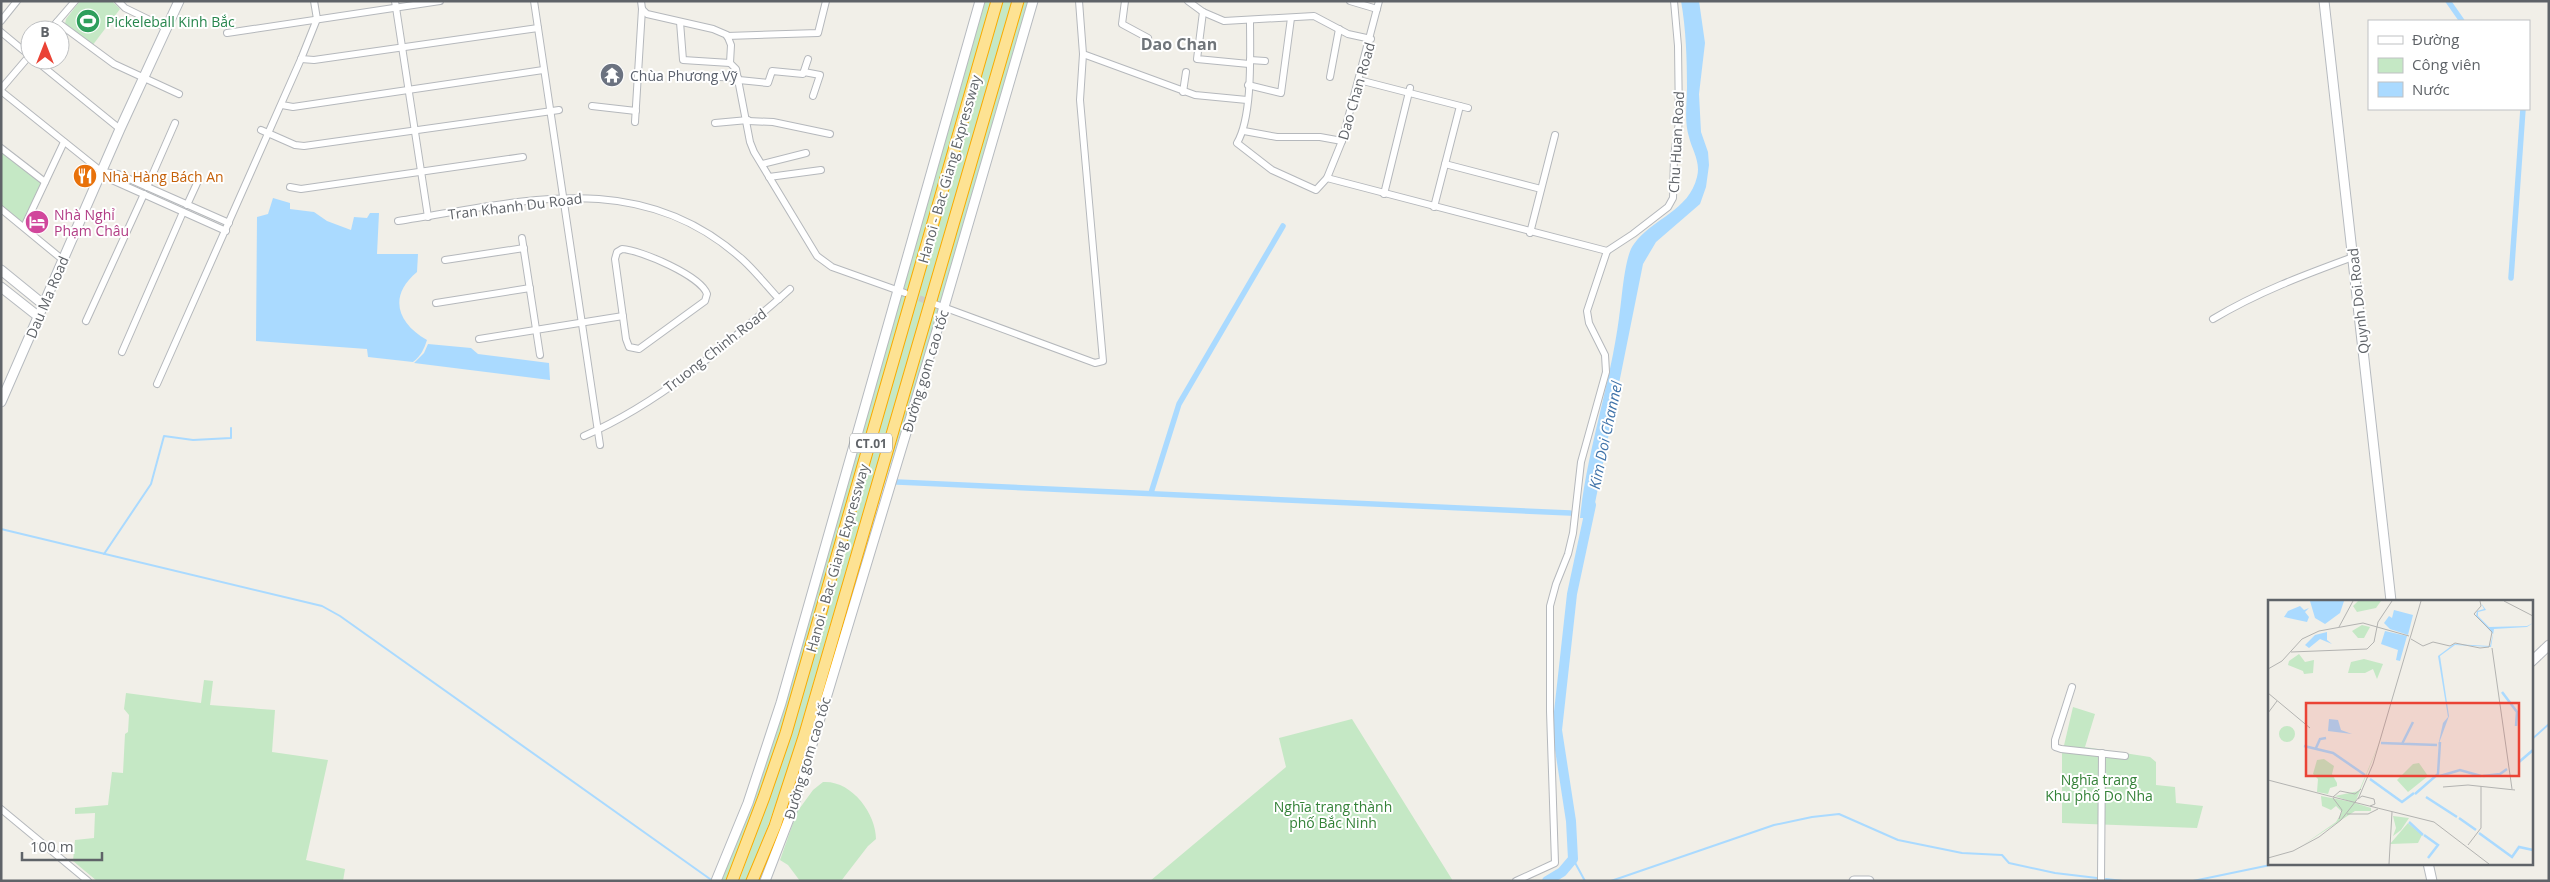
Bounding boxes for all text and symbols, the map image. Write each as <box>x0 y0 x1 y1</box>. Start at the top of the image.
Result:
sports icon: Pickeleball Kinh Bắc <box>75 8 101 34</box>
place label: Pickeleball Kinh Bắc <box>106 12 235 31</box>
north arrow <box>20 20 70 70</box>
legend <box>2368 20 2530 110</box>
text: B <box>40 22 50 41</box>
text: Đường <box>2412 29 2459 49</box>
district label: Dao Chan <box>1141 33 1217 55</box>
street label: Dao Chan Road <box>1333 40 1379 142</box>
text: Công viên <box>2412 54 2481 74</box>
temple icon: Chùa Phương Vỹ <box>599 62 625 88</box>
place label: Chùa Phương Vỹ <box>630 66 738 85</box>
street label: Hanoi - Bac Giang Expressway <box>913 72 985 265</box>
text: Nước <box>2412 79 2450 99</box>
street label: Chu Huan Road <box>1664 91 1688 193</box>
restaurant icon: Nhà Hàng Bách An <box>72 163 98 189</box>
place label: Nhà Hàng Bách An <box>102 167 224 186</box>
street label: Tran Khanh Du Road <box>447 188 583 224</box>
place label: Nhà Nghỉ Phạm Châu <box>54 205 129 240</box>
hotel icon: Nhà Nghỉ Phạm Châu <box>24 209 50 235</box>
street label: Quynh Doi Road <box>2343 247 2373 355</box>
street label: Dau Ma Road <box>21 253 73 341</box>
street label: Truong Chinh Road <box>660 304 770 396</box>
street label: Đường gom cao tốc <box>897 307 953 435</box>
water label: Kim Doi Channel <box>1584 378 1626 491</box>
road number: CT.01 <box>850 433 892 452</box>
street label: Hanoi - Bac Giang Expressway <box>801 461 873 654</box>
inset map <box>2268 600 2532 864</box>
street label: Đường gom cao tốc <box>779 694 835 822</box>
park label: Nghĩa trang Khu phố Do Nha <box>2045 770 2153 805</box>
park label: Nghĩa trang thành phố Bắc Ninh <box>1274 797 1392 832</box>
scale bar <box>22 830 102 862</box>
text: 100 m <box>30 836 74 856</box>

